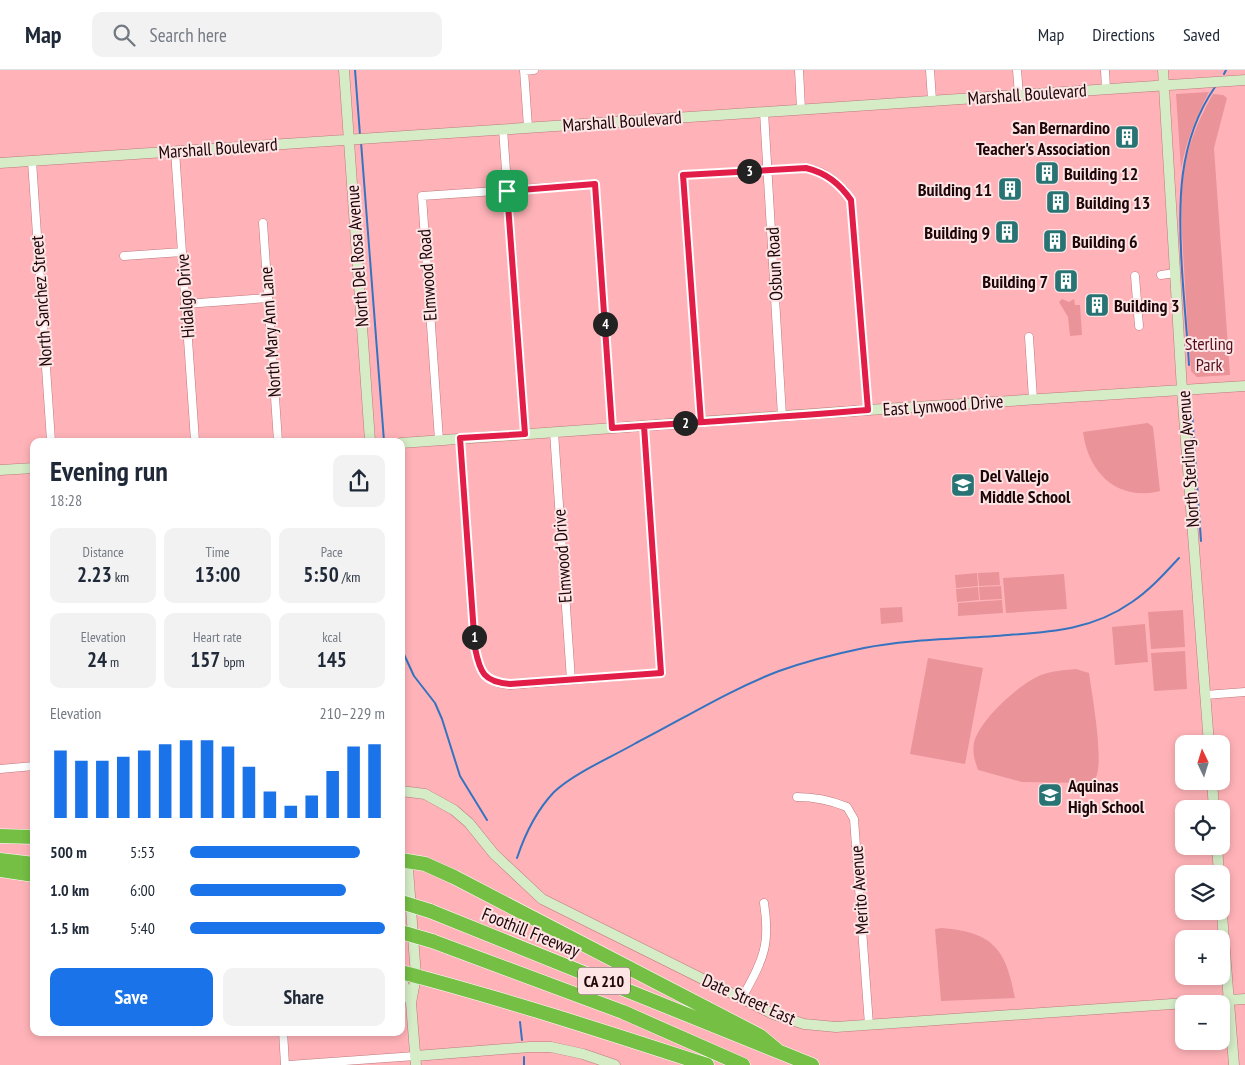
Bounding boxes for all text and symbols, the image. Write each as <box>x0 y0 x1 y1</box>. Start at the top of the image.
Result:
search box <box>92 12 442 57</box>
text: Map <box>25 19 62 50</box>
icon: search <box>110 21 138 49</box>
text: Search here <box>150 23 227 47</box>
text: Map <box>1038 23 1064 46</box>
text: Directions <box>1092 23 1155 46</box>
text: Saved <box>1183 23 1220 46</box>
street label: Marshall Boulevard <box>967 78 1087 110</box>
street label: Marshall Boulevard <box>562 105 682 137</box>
place label: San Bernardino Teacher's Association <box>976 116 1110 160</box>
building icon: San Bernardino Teacher's Association <box>1114 124 1140 150</box>
street label: Marshall Boulevard <box>158 132 278 164</box>
pin: 3 <box>736 158 762 184</box>
building icon: Building 12 <box>1034 160 1060 186</box>
text: 3 <box>746 162 753 180</box>
place label: Building 12 <box>1064 162 1138 185</box>
pin <box>486 170 528 212</box>
building icon: Building 11 <box>997 176 1023 202</box>
icon: arrive <box>493 177 521 205</box>
place label: Building 11 <box>918 178 992 201</box>
street label: North Del Rosa Avenue <box>341 184 373 328</box>
building icon: Building 13 <box>1045 189 1071 215</box>
place label: Building 13 <box>1076 191 1150 214</box>
building icon: Building 9 <box>994 219 1020 245</box>
place label: Building 9 <box>924 221 990 244</box>
street label: Osbun Road <box>761 226 787 302</box>
street label: Elmwood Road <box>412 228 442 322</box>
building icon: Building 6 <box>1042 228 1068 254</box>
place label: Building 6 <box>1072 230 1138 253</box>
street label: North Sanchez Street <box>25 235 57 367</box>
street label: Hidalgo Drive <box>171 253 199 339</box>
street label: North Mary Ann Lane <box>254 266 286 398</box>
building icon: Building 7 <box>1053 268 1079 294</box>
place label: Building 7 <box>982 270 1048 293</box>
building icon: Building 3 <box>1084 292 1110 318</box>
place label: Building 3 <box>1114 294 1180 317</box>
pin: 4 <box>592 312 618 336</box>
text: 4 <box>602 315 609 333</box>
park label: Sterling Park <box>1185 332 1233 376</box>
street label: East Lynwood Drive <box>882 389 1004 421</box>
street label: North Sterling Avenue <box>1172 390 1204 528</box>
pin: 2 <box>672 410 698 436</box>
text: 2 <box>682 414 689 432</box>
text: Evening run <box>50 452 168 489</box>
button: share <box>333 455 385 507</box>
place label: Del Vallejo Middle School <box>980 464 1071 508</box>
school or university icon: Del Vallejo Middle School <box>950 472 976 498</box>
text: 18:28 <box>50 490 82 510</box>
street label: Elmwood Drive <box>547 508 577 604</box>
text: Distance <box>83 543 124 561</box>
text: Time <box>205 543 230 561</box>
text: Pace <box>321 543 343 561</box>
text: 2.23 <box>77 561 112 588</box>
text: 13:00 <box>195 561 240 588</box>
text: 5:50 <box>303 561 339 588</box>
text: km <box>112 568 129 586</box>
text: /km <box>339 568 360 586</box>
pin: 1 <box>462 624 486 650</box>
text: Elevation <box>81 628 126 646</box>
text: Heart rate <box>193 628 242 646</box>
text: kcal <box>322 628 341 646</box>
text: 1 <box>471 628 478 646</box>
text: 24 <box>87 646 107 673</box>
text: 157 <box>190 646 220 673</box>
text: 145 <box>317 646 347 673</box>
text: m <box>107 653 119 671</box>
text: bpm <box>220 653 245 671</box>
text: Elevation <box>50 703 101 723</box>
text: 210–229 m <box>320 703 385 723</box>
north arrow <box>1175 735 1230 790</box>
map controls <box>1175 735 1230 1050</box>
place label: Aquinas High School <box>1067 774 1145 818</box>
school or university icon: Aquinas High School <box>1037 782 1063 808</box>
button: locate <box>1175 800 1230 855</box>
text: 500 m <box>50 842 87 862</box>
text: 5:53 <box>130 842 155 862</box>
street label: Merito Avenue <box>844 845 874 935</box>
button: layers <box>1175 865 1230 920</box>
text: 1.0 km <box>50 880 89 900</box>
text: 6:00 <box>130 880 155 900</box>
street label: Foothill Freeway <box>479 902 584 962</box>
text: 1.5 km <box>50 918 89 938</box>
text: 5:40 <box>130 918 155 938</box>
button: + <box>1175 930 1230 985</box>
button: Save <box>50 968 213 1026</box>
button: Share <box>223 968 385 1026</box>
road number: CA 210 <box>578 968 630 994</box>
street label: Date Street East <box>699 968 799 1030</box>
button: − <box>1175 995 1230 1050</box>

